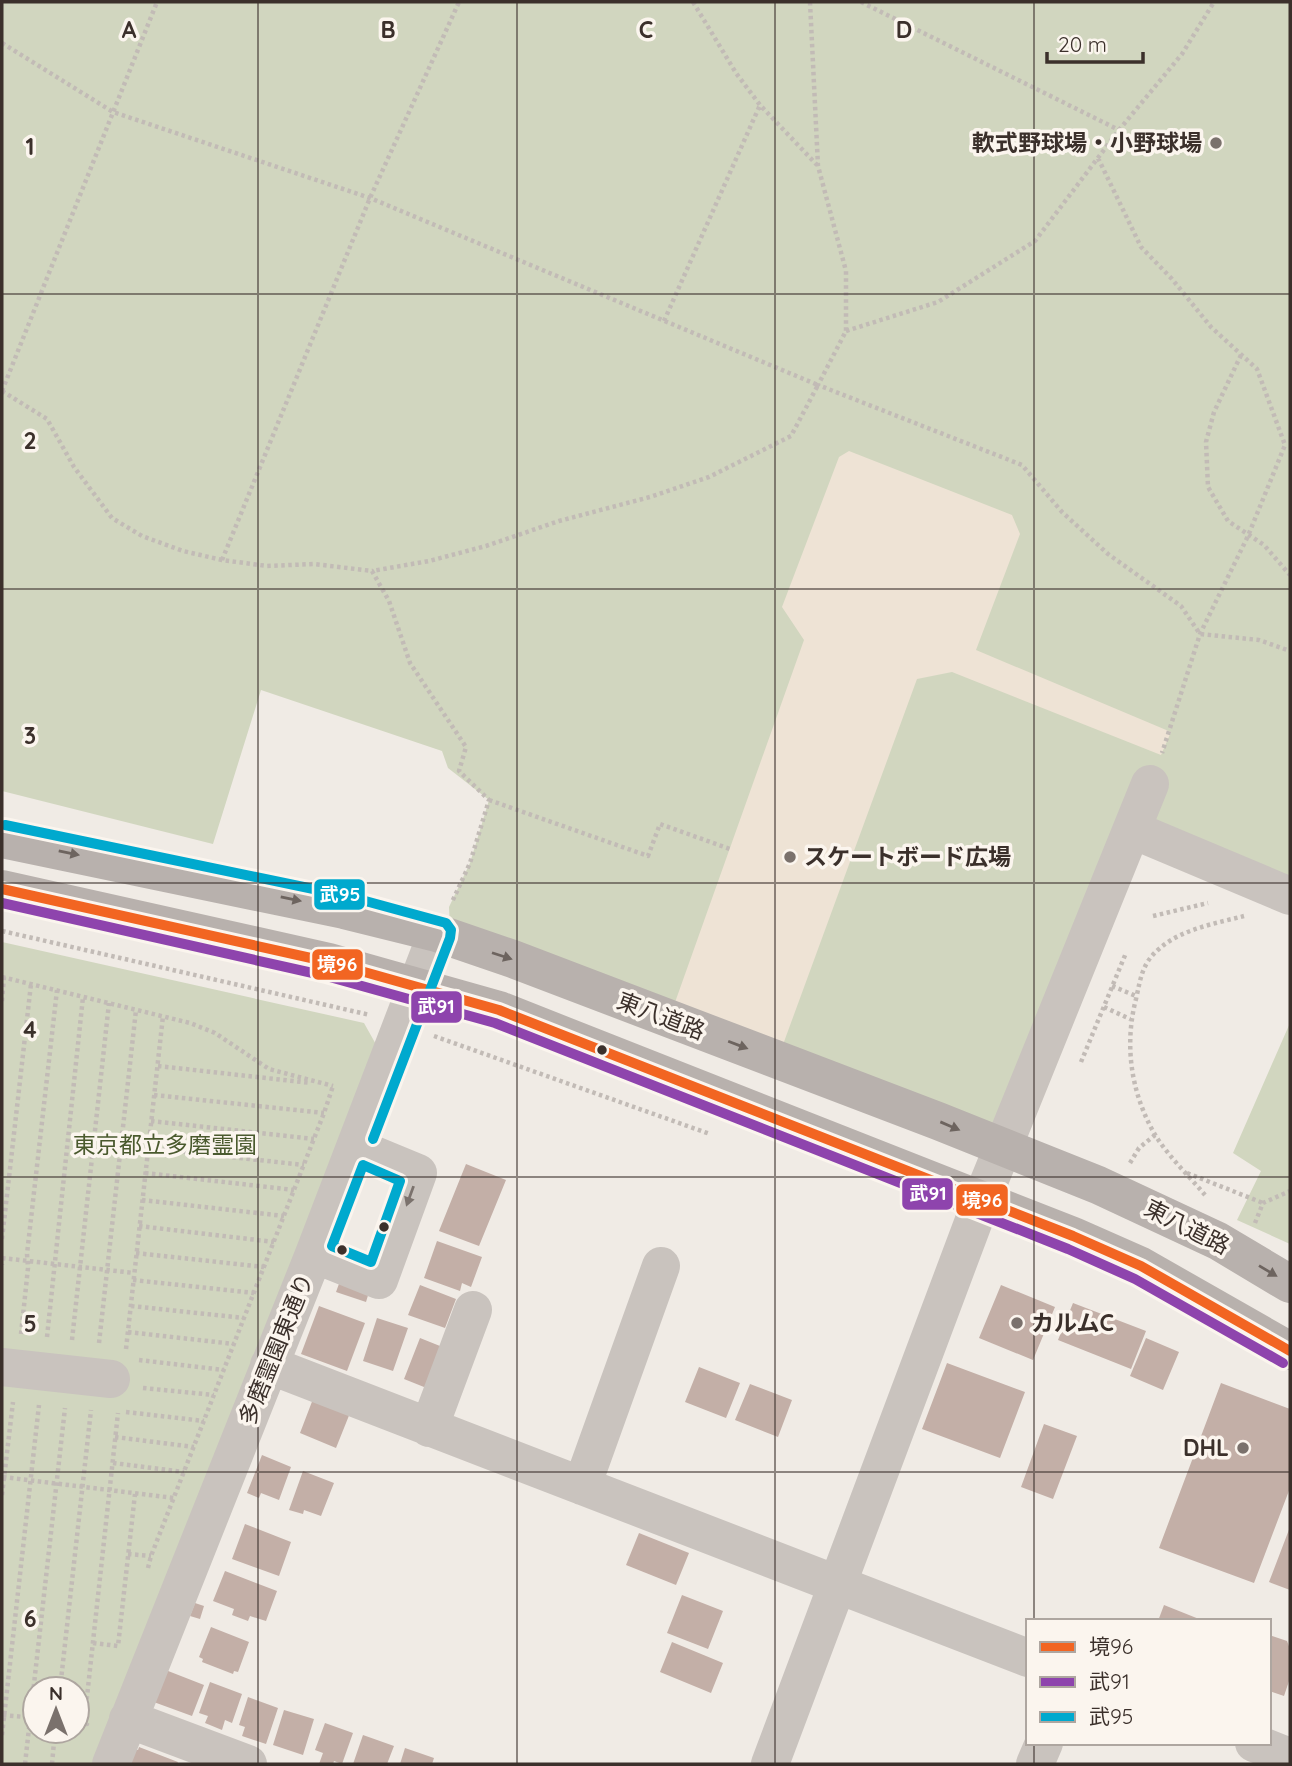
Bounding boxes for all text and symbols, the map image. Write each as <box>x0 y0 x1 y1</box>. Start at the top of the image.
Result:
text: A <box>122 15 137 44</box>
text: B <box>380 15 396 44</box>
text: C <box>639 15 653 44</box>
text: D <box>896 15 912 44</box>
scale bar <box>1047 21 1143 65</box>
text: 20 m <box>1058 31 1107 57</box>
place label: 軟式野球場・小野球場 <box>972 128 1202 157</box>
text: 1 <box>26 132 34 161</box>
marker: 軟式野球場・小野球場 <box>1208 135 1224 151</box>
text: 2 <box>23 426 37 455</box>
text: 3 <box>24 721 36 750</box>
place label: スケートボード広場 <box>804 842 1011 871</box>
one-way arrow <box>58 847 80 858</box>
marker: スケートボード広場 <box>782 849 798 865</box>
line badge: 武95 <box>313 878 366 911</box>
text: 武95 <box>320 882 360 906</box>
one-way arrow <box>280 893 302 904</box>
line badge: 境96 <box>311 948 364 981</box>
one-way arrow <box>491 951 512 961</box>
text: 境96 <box>317 952 357 976</box>
street label: 東八道路 <box>613 986 709 1046</box>
line badge: 武91 <box>410 990 463 1024</box>
text: 武91 <box>417 994 455 1018</box>
text: 4 <box>23 1015 37 1044</box>
one-way arrow <box>727 1039 748 1050</box>
unlabelled marker <box>595 1043 609 1057</box>
one-way arrow <box>940 1120 960 1132</box>
park label: 東京都立多磨霊園 <box>73 1130 257 1159</box>
line badge: 武91 <box>901 1177 954 1211</box>
text: 武91 <box>909 1181 947 1205</box>
line badge: 境96 <box>955 1183 1009 1217</box>
one-way arrow <box>404 1185 415 1206</box>
text: 境96 <box>962 1188 1002 1212</box>
street label: 東八道路 <box>1140 1193 1235 1260</box>
unlabelled marker <box>377 1220 391 1234</box>
unlabelled marker <box>335 1243 349 1257</box>
one-way arrow <box>1259 1264 1278 1277</box>
street label: 多磨霊園東通り <box>232 1269 319 1429</box>
place label: カルムC <box>1031 1308 1114 1337</box>
text: 5 <box>23 1309 37 1338</box>
marker: カルムC <box>1009 1315 1025 1331</box>
place label: DHL <box>1183 1433 1229 1462</box>
marker: DHL <box>1235 1440 1251 1456</box>
text: 6 <box>24 1604 36 1633</box>
legend <box>1026 1619 1271 1745</box>
text: 境96 <box>1089 1633 1133 1659</box>
text: 武91 <box>1089 1668 1130 1694</box>
north arrow <box>21 1675 91 1745</box>
text: N <box>49 1681 63 1705</box>
text: 武95 <box>1089 1703 1133 1729</box>

